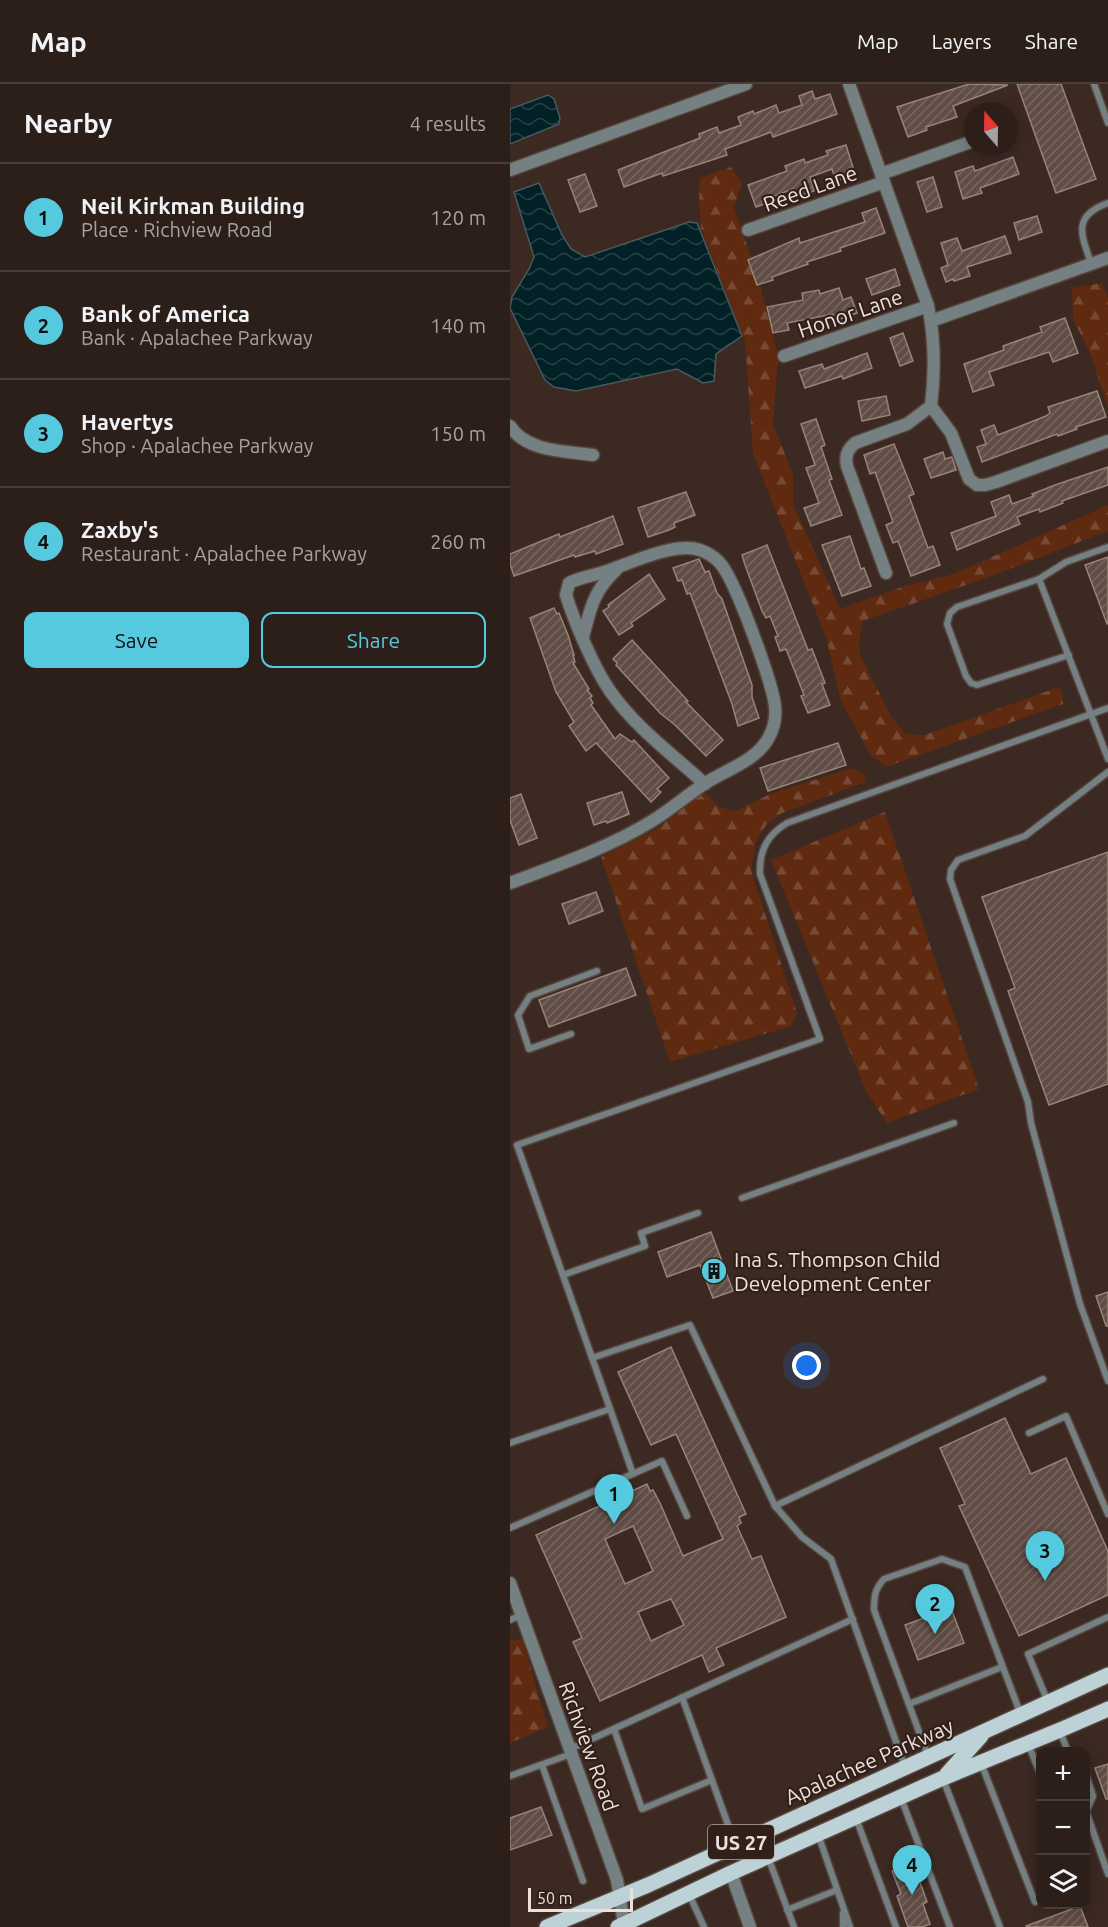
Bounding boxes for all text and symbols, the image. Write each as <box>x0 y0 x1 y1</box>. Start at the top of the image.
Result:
text: Map <box>30 26 87 57</box>
text: Map <box>857 29 898 53</box>
text: Layers <box>931 29 992 53</box>
text: Share <box>1025 29 1078 53</box>
north arrow <box>964 102 1018 156</box>
text: Nearby <box>24 109 112 138</box>
text: 4 results <box>410 112 486 135</box>
street label: Reed Lane <box>760 160 860 216</box>
text: Neil Kirkman Building <box>81 193 305 218</box>
text: 1 <box>38 206 49 229</box>
text: 120 m <box>430 206 486 229</box>
text: Place · Richview Road <box>81 218 273 241</box>
street label: Honor Lane <box>795 284 905 342</box>
text: Bank of America <box>81 301 250 326</box>
text: 2 <box>38 314 49 337</box>
text: 140 m <box>430 314 486 337</box>
text: Bank · Apalachee Parkway <box>81 326 313 349</box>
text: Havertys <box>81 409 174 434</box>
text: 3 <box>38 422 49 445</box>
text: 150 m <box>430 422 486 445</box>
text: Shop · Apalachee Parkway <box>81 434 313 457</box>
text: Zaxby's <box>81 517 159 542</box>
text: 4 <box>38 530 49 553</box>
text: 260 m <box>430 530 486 553</box>
text: Restaurant · Apalachee Parkway <box>81 542 367 565</box>
button: Save <box>24 612 249 668</box>
button: Share <box>261 612 486 668</box>
place label: Ina S. Thompson Child Development Center <box>734 1247 941 1295</box>
building icon: Ina S. Thompson Child Development Center <box>699 1256 729 1286</box>
your location <box>792 1351 821 1380</box>
pin: 1 <box>594 1474 634 1524</box>
pin: 3 <box>1026 1532 1064 1581</box>
pin: 2 <box>916 1584 954 1634</box>
street label: Richview Road <box>554 1678 624 1814</box>
street label: Apalachee Parkway <box>781 1713 957 1809</box>
map controls <box>1036 1747 1090 1909</box>
button: + <box>1036 1747 1090 1801</box>
button: − <box>1036 1801 1090 1855</box>
road number: US 27 <box>708 1825 774 1859</box>
pin: 4 <box>892 1846 932 1895</box>
button: layers <box>1036 1855 1090 1909</box>
scale bar <box>528 1885 633 1912</box>
text: 50 m <box>537 1889 573 1907</box>

